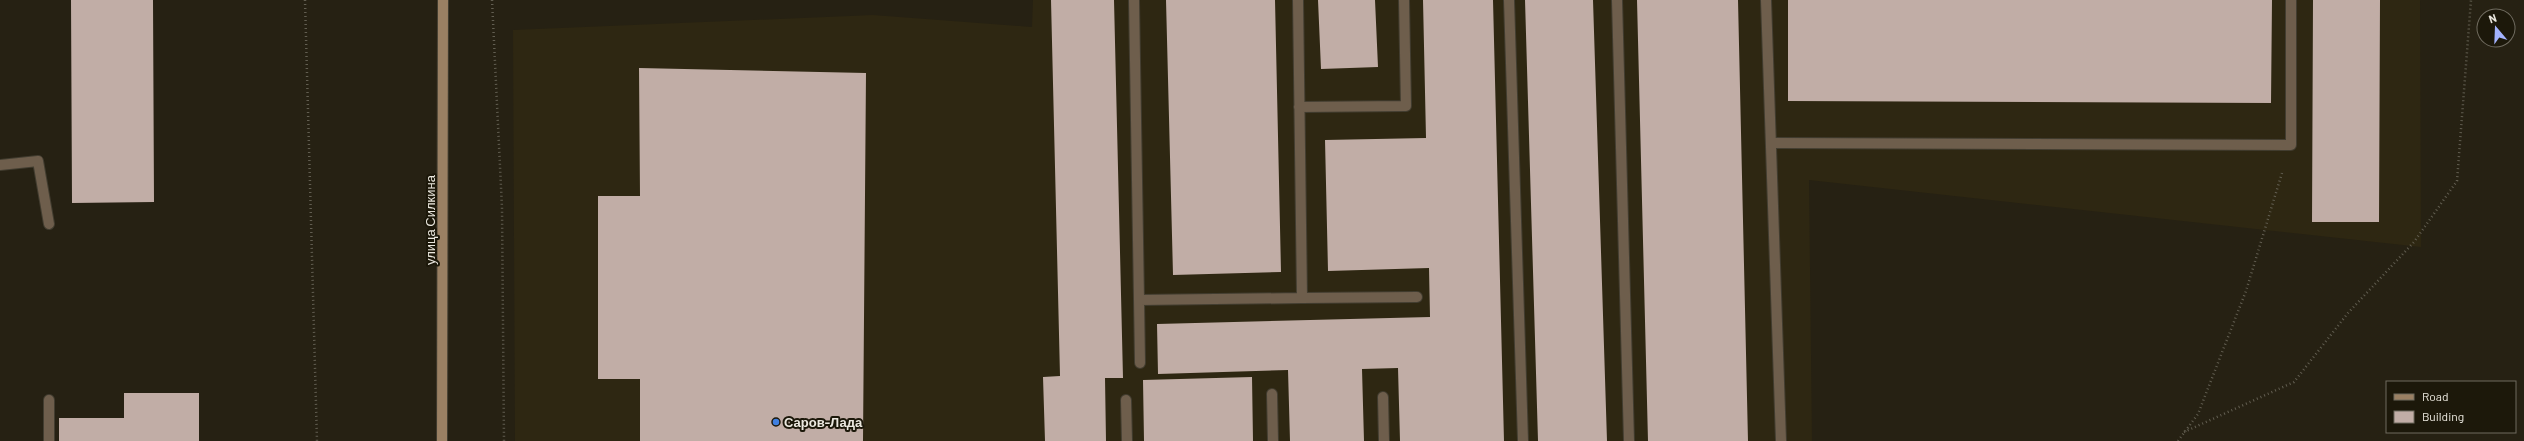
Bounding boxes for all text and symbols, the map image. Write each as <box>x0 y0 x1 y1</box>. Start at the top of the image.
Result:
north arrow <box>2476 8 2516 48</box>
text: N <box>2487 11 2498 25</box>
street label: улица Силкина <box>422 174 438 265</box>
legend <box>2386 381 2516 433</box>
text: Road <box>2422 389 2449 403</box>
text: Building <box>2422 409 2464 423</box>
place label: Саров-Лада <box>784 414 863 430</box>
marker: Саров-Лада <box>771 417 781 427</box>

